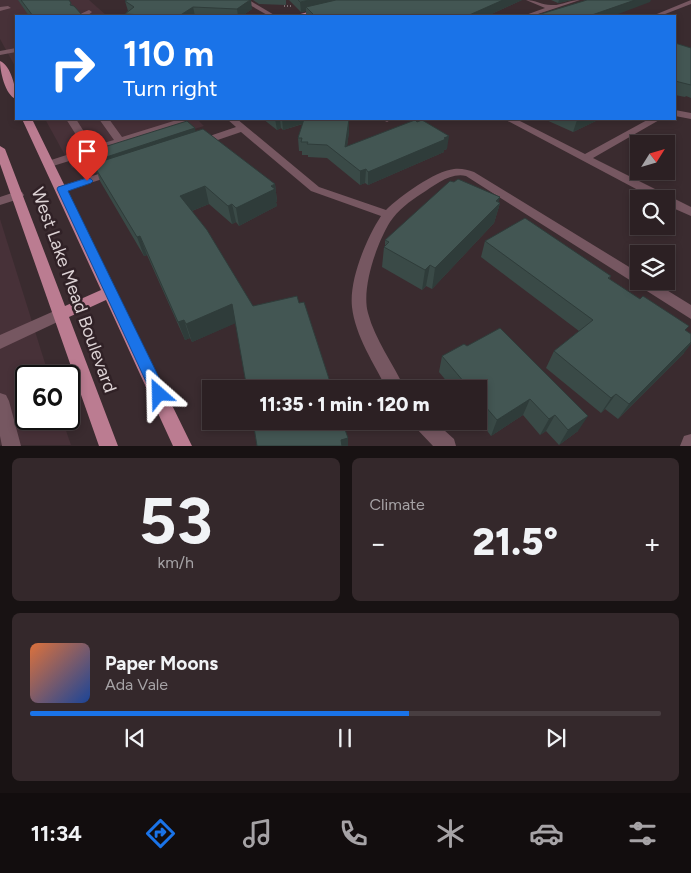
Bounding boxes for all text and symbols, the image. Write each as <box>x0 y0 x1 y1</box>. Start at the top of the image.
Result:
text: 110 m <box>123 33 214 75</box>
icon: right <box>40 35 105 100</box>
text: Turn right <box>123 75 218 102</box>
pin <box>66 130 108 181</box>
north arrow <box>630 135 675 180</box>
map controls <box>630 135 675 290</box>
icon: arrive <box>73 137 101 165</box>
street label: West Lake Mead Boulevard <box>27 184 121 396</box>
button: search <box>630 190 675 235</box>
button: layers <box>630 245 675 290</box>
speed limit sign: 60 <box>15 365 80 430</box>
position arrow <box>132 367 184 419</box>
text: 11:35 · 1 min · 120 m <box>259 393 430 416</box>
text: 53 <box>139 481 213 559</box>
text: Climate <box>370 495 425 514</box>
text: 21.5° <box>473 519 558 565</box>
text: − <box>370 526 387 560</box>
text: + <box>644 526 661 560</box>
text: km/h <box>157 553 194 572</box>
text: Paper Moons <box>105 652 218 675</box>
text: Ada Vale <box>105 675 168 694</box>
icon: previous <box>121 724 149 752</box>
icon: pause <box>331 724 359 752</box>
icon: next <box>542 724 570 752</box>
icon: directions <box>143 816 178 851</box>
icon: music <box>240 816 275 851</box>
icon: phone <box>336 816 371 851</box>
icon: climate <box>433 816 468 851</box>
icon: car <box>529 816 564 851</box>
icon: filters <box>625 816 660 851</box>
text: 11:34 <box>31 820 82 847</box>

